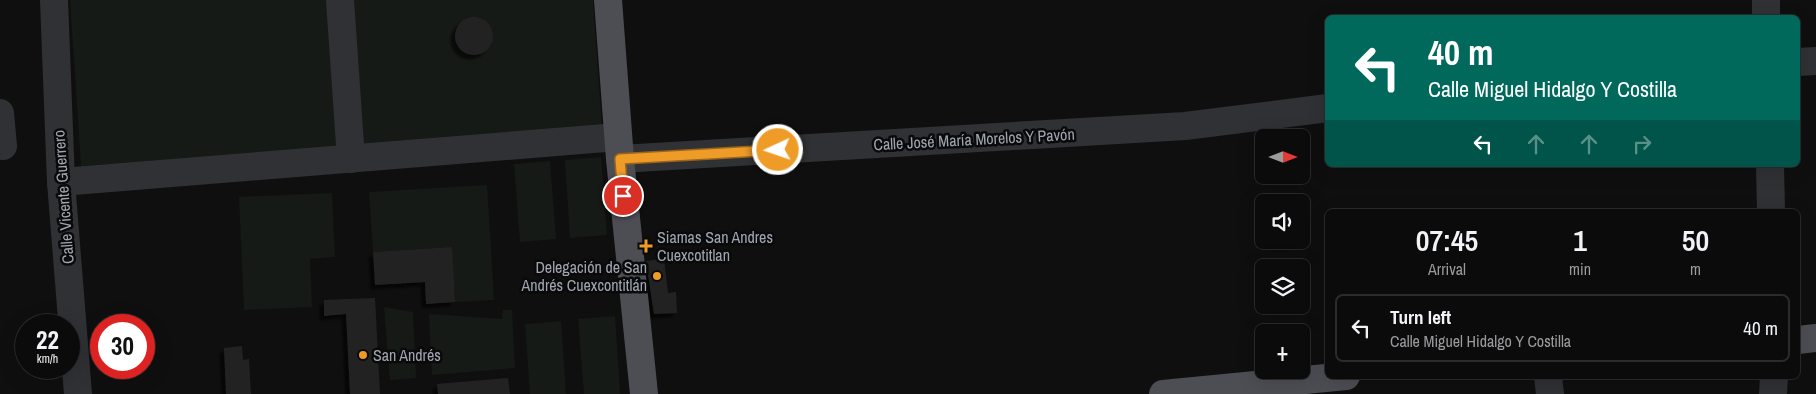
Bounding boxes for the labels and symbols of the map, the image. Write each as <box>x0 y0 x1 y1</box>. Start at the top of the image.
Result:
position arrow <box>751 123 803 175</box>
street label: Calle José María Morelos Y Pavón <box>873 123 1075 155</box>
street label: Calle Vicente Guerrero <box>47 129 79 265</box>
north arrow <box>1255 129 1310 184</box>
pin <box>602 175 644 217</box>
place label: Siamas San Andres Cuexcotitlan <box>657 226 773 266</box>
marker: Siamas San Andres Cuexcotitlan <box>639 239 653 253</box>
place label: Delegación de San Andrés Cuexcontitlán <box>521 256 647 296</box>
marker: Delegación de San Andrés Cuexcontitlán <box>651 270 663 282</box>
speed limit sign: 30 <box>90 314 155 379</box>
place label: San Andrés <box>373 344 441 366</box>
marker: San Andrés <box>357 349 369 361</box>

